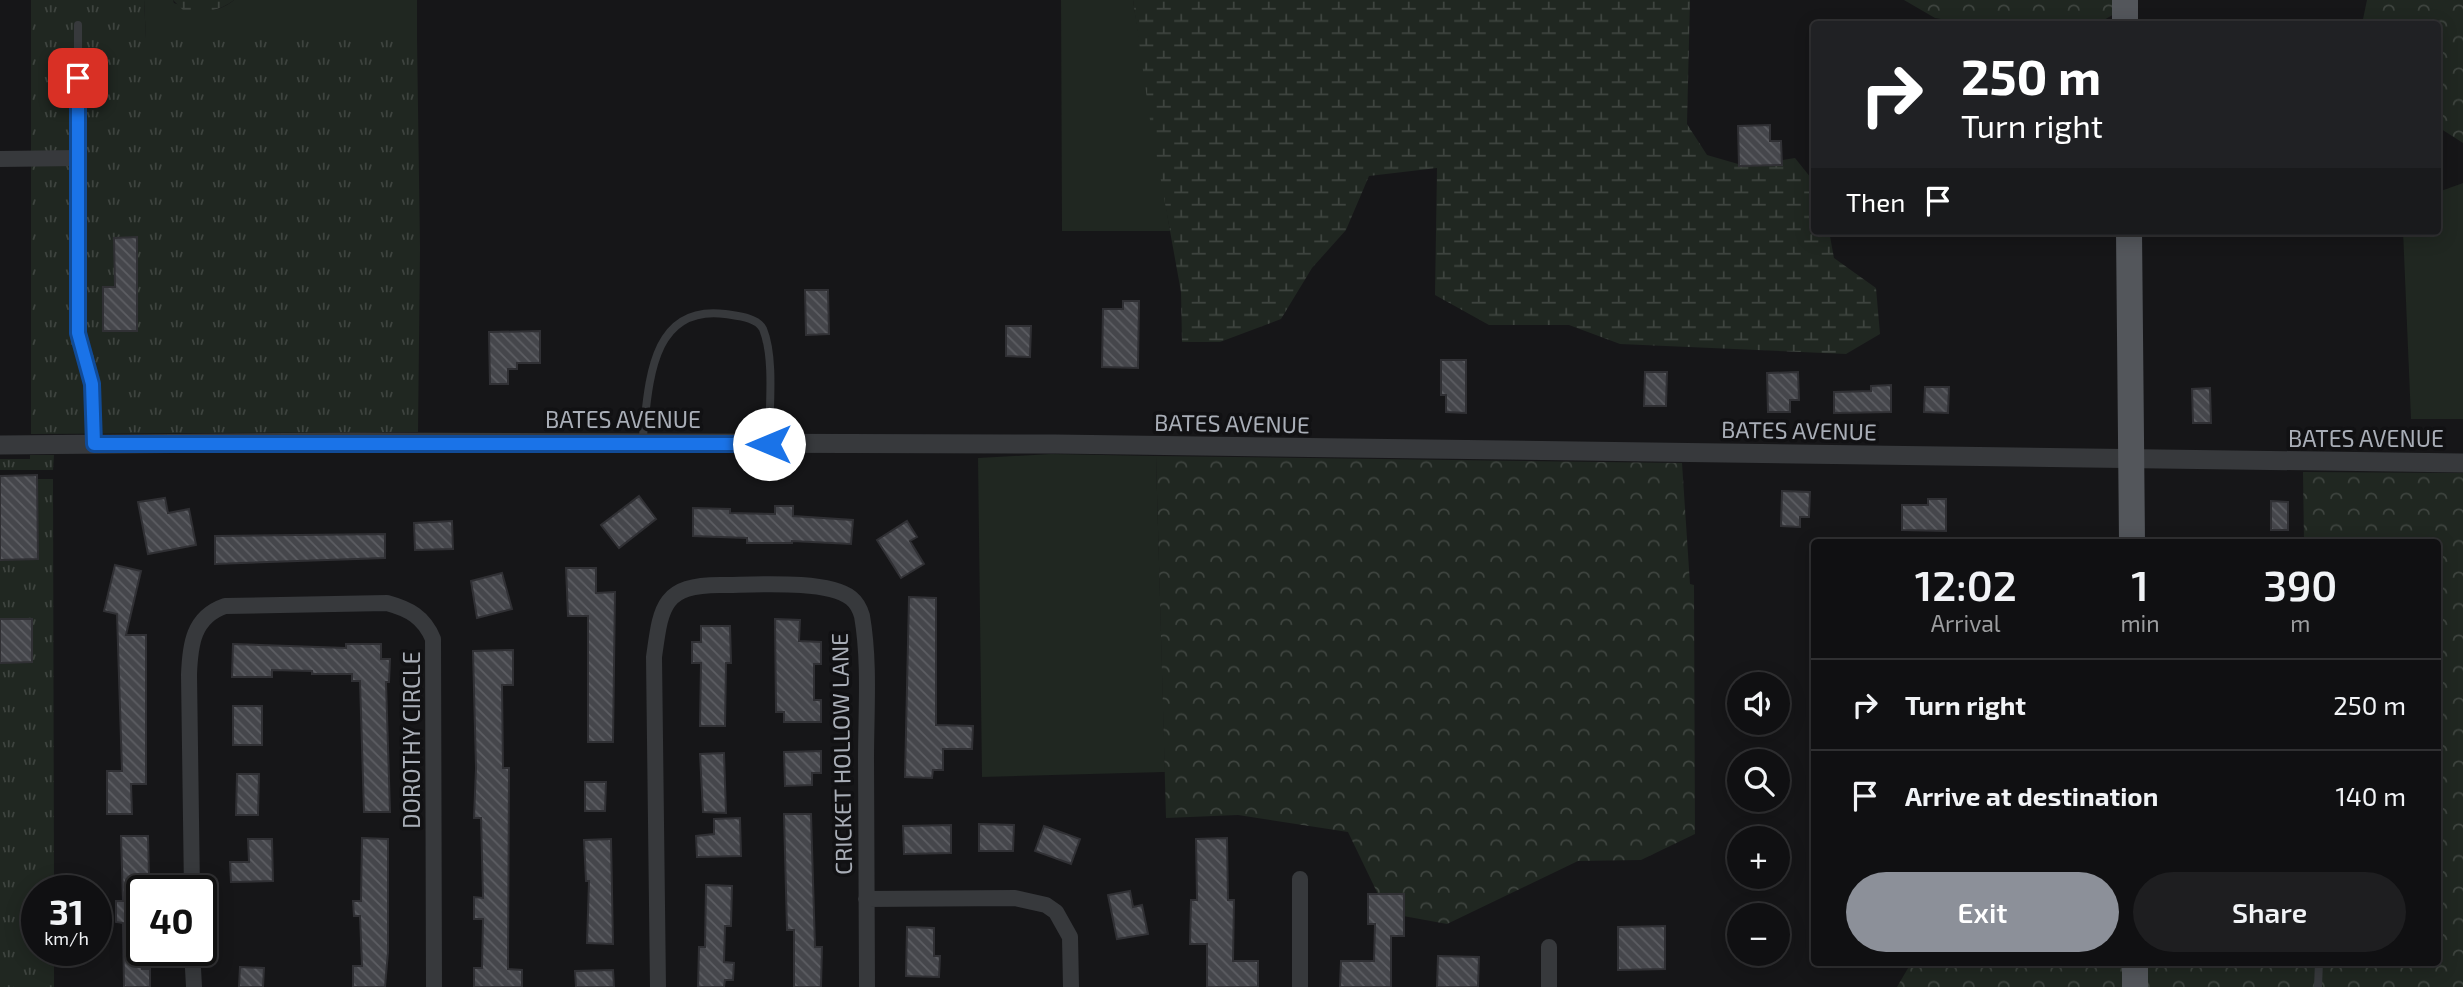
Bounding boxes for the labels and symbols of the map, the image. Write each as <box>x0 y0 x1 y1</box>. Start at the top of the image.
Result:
pin <box>48 48 108 108</box>
street label: BATES AVENUE <box>545 405 701 433</box>
position arrow <box>732 407 806 481</box>
street label: BATES AVENUE <box>1154 408 1310 438</box>
street label: BATES AVENUE <box>1721 415 1877 445</box>
street label: BATES AVENUE <box>2288 424 2444 452</box>
street label: CRICKET HOLLOW LANE <box>825 633 857 875</box>
street label: DOROTHY CIRCLE <box>397 651 425 829</box>
speed limit sign: 40 <box>126 875 217 966</box>

